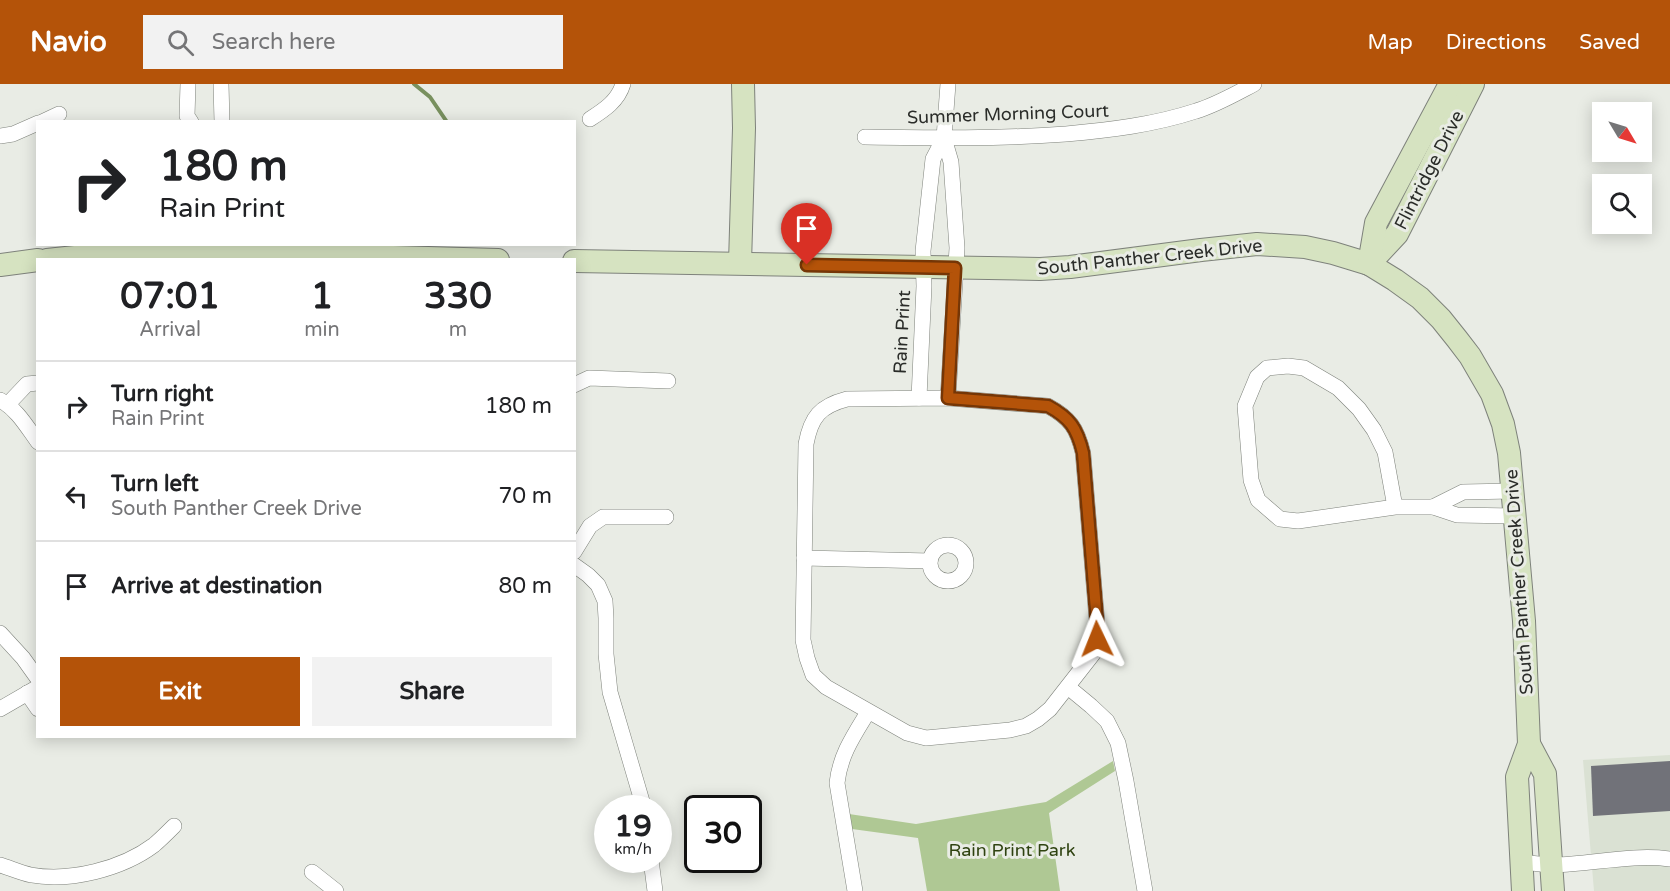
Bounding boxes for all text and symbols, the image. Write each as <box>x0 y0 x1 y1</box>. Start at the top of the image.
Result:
search box <box>143 15 563 69</box>
text: Navio <box>30 25 107 59</box>
icon: search <box>164 26 197 59</box>
text: Search here <box>212 29 336 55</box>
text: Map <box>1367 30 1413 55</box>
text: Directions <box>1446 30 1546 55</box>
text: Saved <box>1579 30 1640 55</box>
street label: Summer Morning Court <box>907 99 1109 129</box>
north arrow <box>1592 102 1652 162</box>
map controls <box>1592 102 1652 234</box>
street label: Flintridge Drive <box>1390 107 1468 233</box>
text: 180 m <box>159 141 288 192</box>
icon: right <box>60 144 138 222</box>
button: search <box>1592 174 1652 234</box>
text: Rain Print <box>159 192 285 225</box>
pin <box>781 203 832 265</box>
icon: arrive <box>790 212 823 245</box>
street label: South Panther Creek Drive <box>1037 234 1263 280</box>
text: 07:01 <box>120 275 220 318</box>
text: 1 <box>311 275 333 318</box>
text: 330 <box>424 275 492 318</box>
street label: Rain Print <box>889 289 915 375</box>
text: Arrival <box>139 318 201 342</box>
text: min <box>304 318 340 342</box>
text: m <box>449 318 467 342</box>
text: Turn right <box>111 381 213 407</box>
icon: right <box>60 390 93 423</box>
text: 180 m <box>485 393 552 419</box>
text: Rain Print <box>111 407 204 431</box>
street label: South Panther Creek Drive <box>1500 469 1538 695</box>
text: Turn left <box>111 471 199 497</box>
icon: left <box>60 480 93 513</box>
text: 70 m <box>498 483 552 509</box>
text: South Panther Creek Drive <box>111 497 362 521</box>
icon: arrive <box>60 570 93 603</box>
text: Arrive at destination <box>111 573 322 599</box>
text: 80 m <box>498 573 552 599</box>
position arrow <box>1065 607 1129 671</box>
button: Exit <box>60 657 300 726</box>
button: Share <box>312 657 552 726</box>
speed limit sign: 30 <box>684 795 762 873</box>
text: 19 <box>614 808 652 845</box>
park label: Rain Print Park <box>948 839 1076 861</box>
text: km/h <box>614 840 652 858</box>

